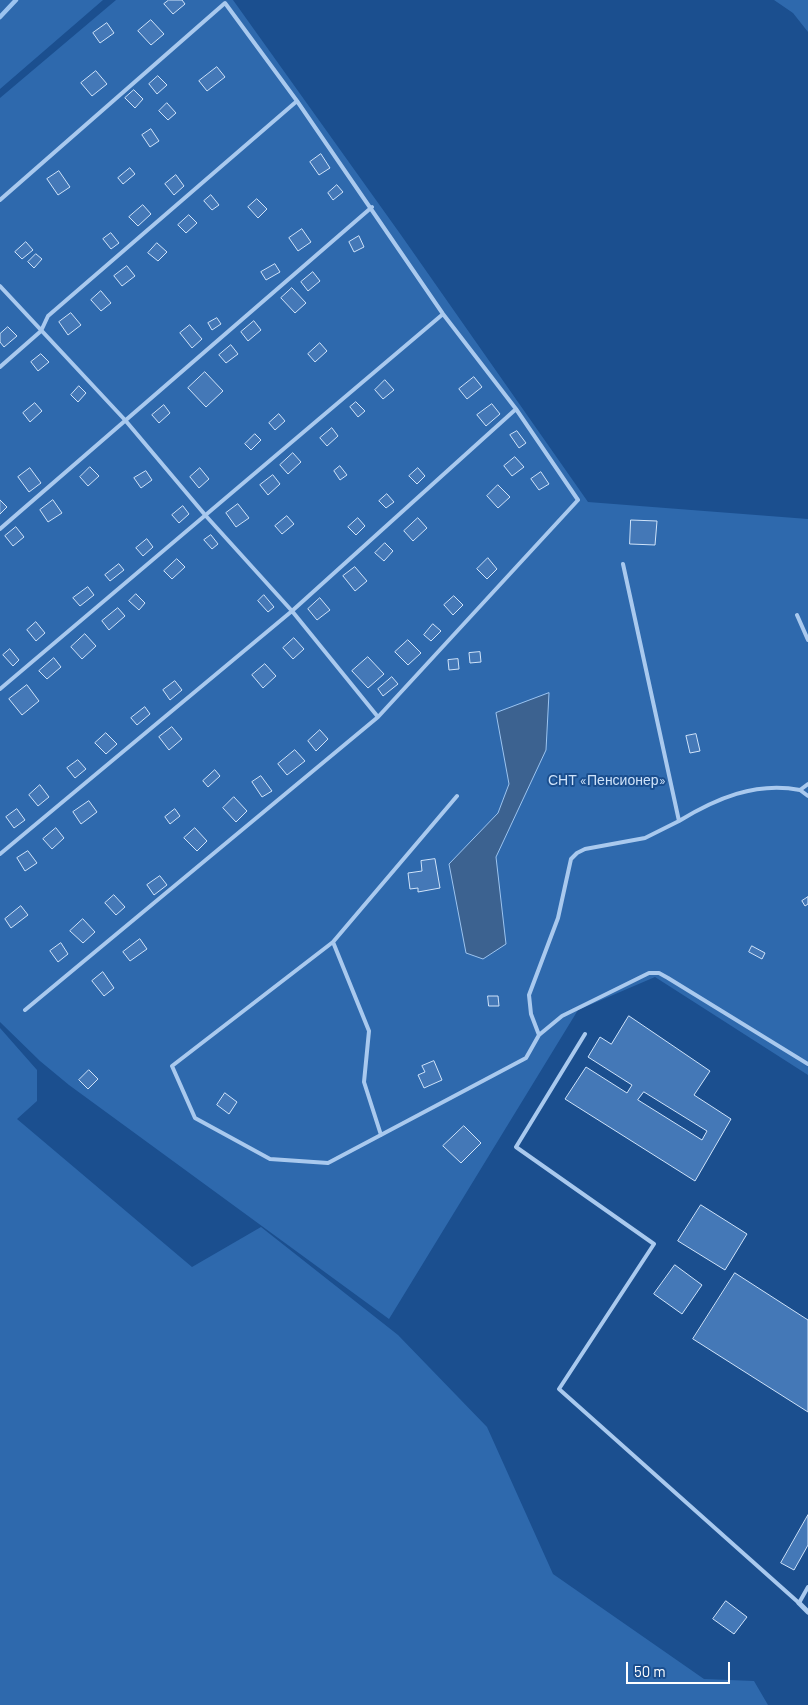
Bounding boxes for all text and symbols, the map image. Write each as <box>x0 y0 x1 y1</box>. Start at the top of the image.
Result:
park label: СНТ «Пенсионер» <box>548 772 666 788</box>
scale bar <box>628 1652 732 1684</box>
text: 50 m <box>634 1662 666 1680</box>

